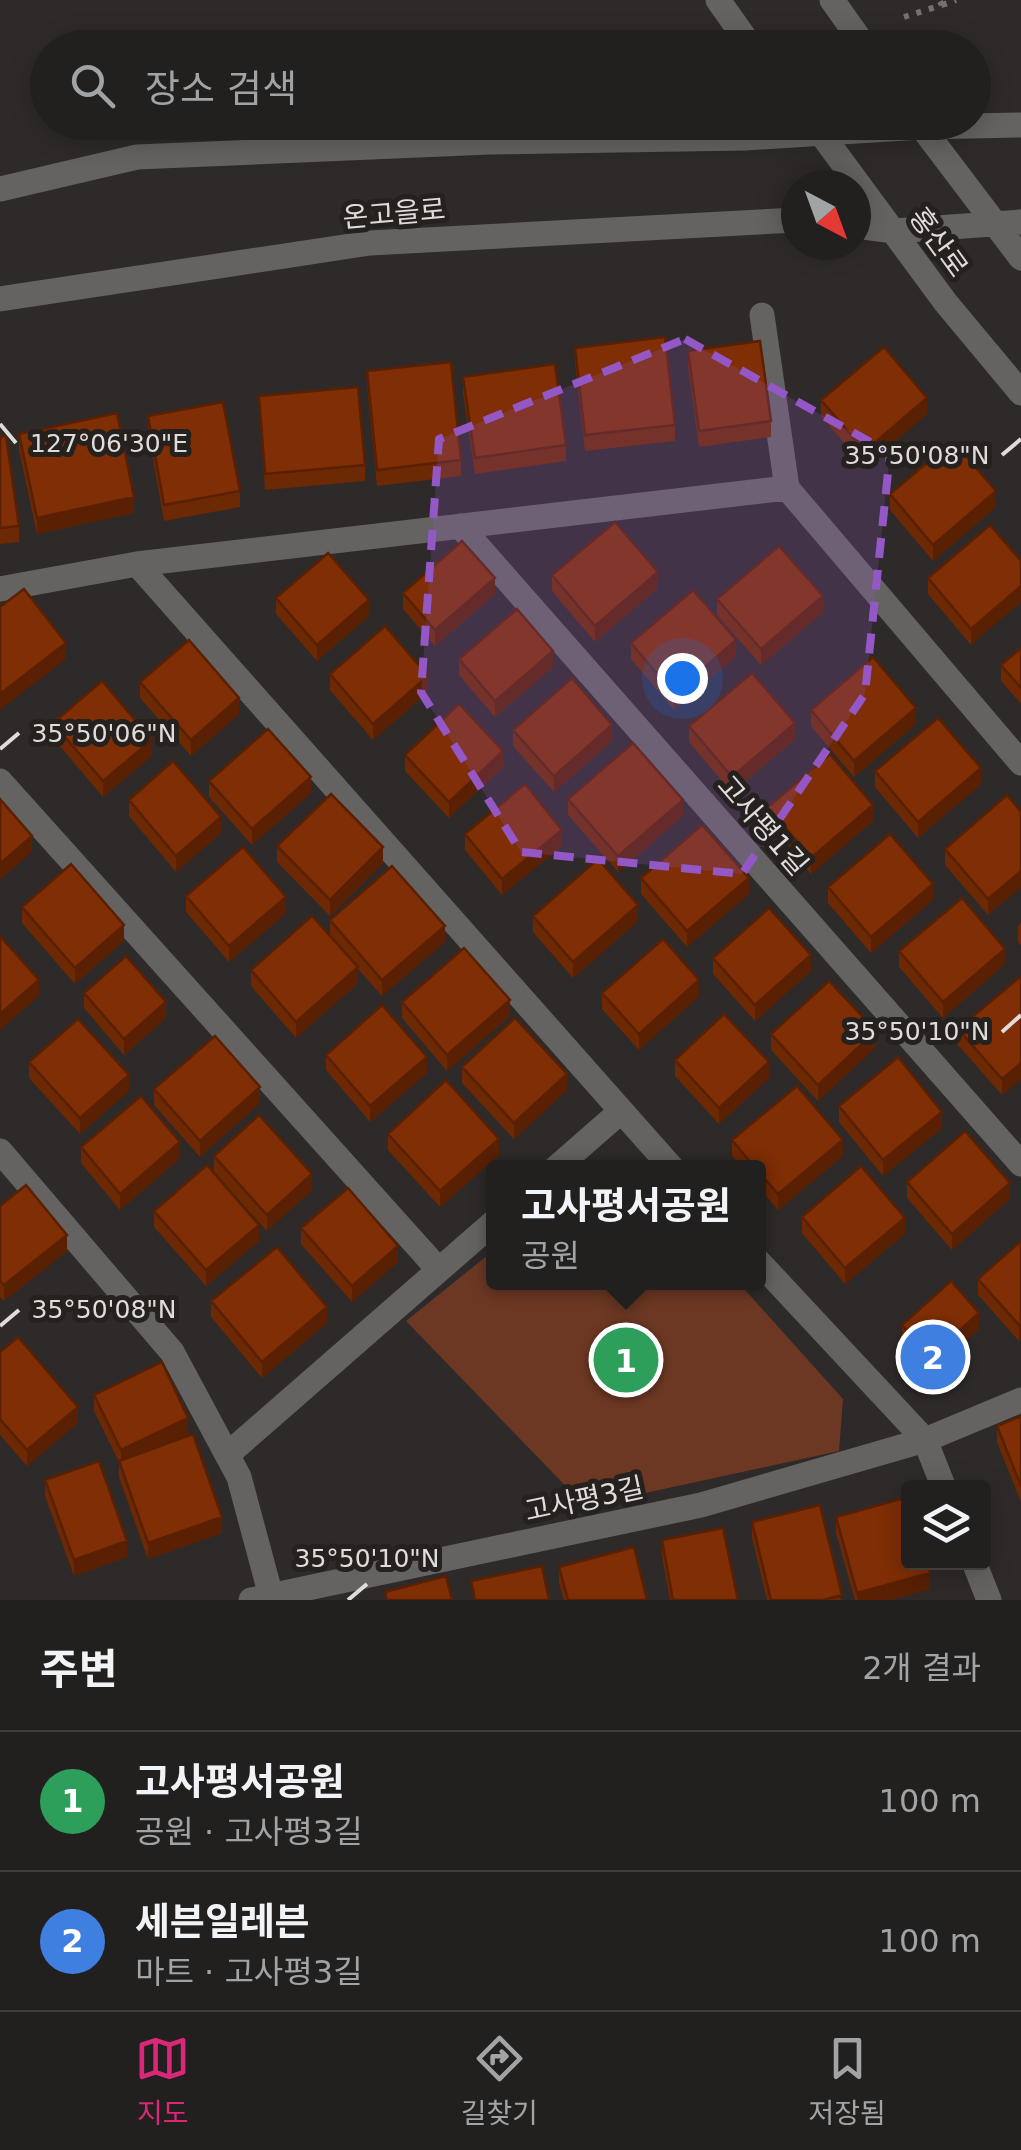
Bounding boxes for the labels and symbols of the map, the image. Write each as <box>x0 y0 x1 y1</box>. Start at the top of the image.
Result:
north arrow <box>781 170 871 260</box>
street label: 온고을로 <box>341 193 447 234</box>
street label: 홍산로 <box>903 201 975 283</box>
text: 127°06'30"E <box>30 429 188 458</box>
text: 35°50'08"N <box>844 441 990 470</box>
your location <box>657 653 708 704</box>
text: 35°50'06"N <box>31 719 177 748</box>
street label: 고사평1길 <box>711 769 815 882</box>
text: 35°50'10"N <box>844 1017 990 1046</box>
text: 35°50'08"N <box>31 1295 177 1324</box>
pin: 2 <box>900 1320 966 1394</box>
pin: 1 <box>594 1322 658 1398</box>
street label: 고사평3길 <box>522 1471 647 1528</box>
text: 35°50'10"N <box>294 1544 440 1573</box>

